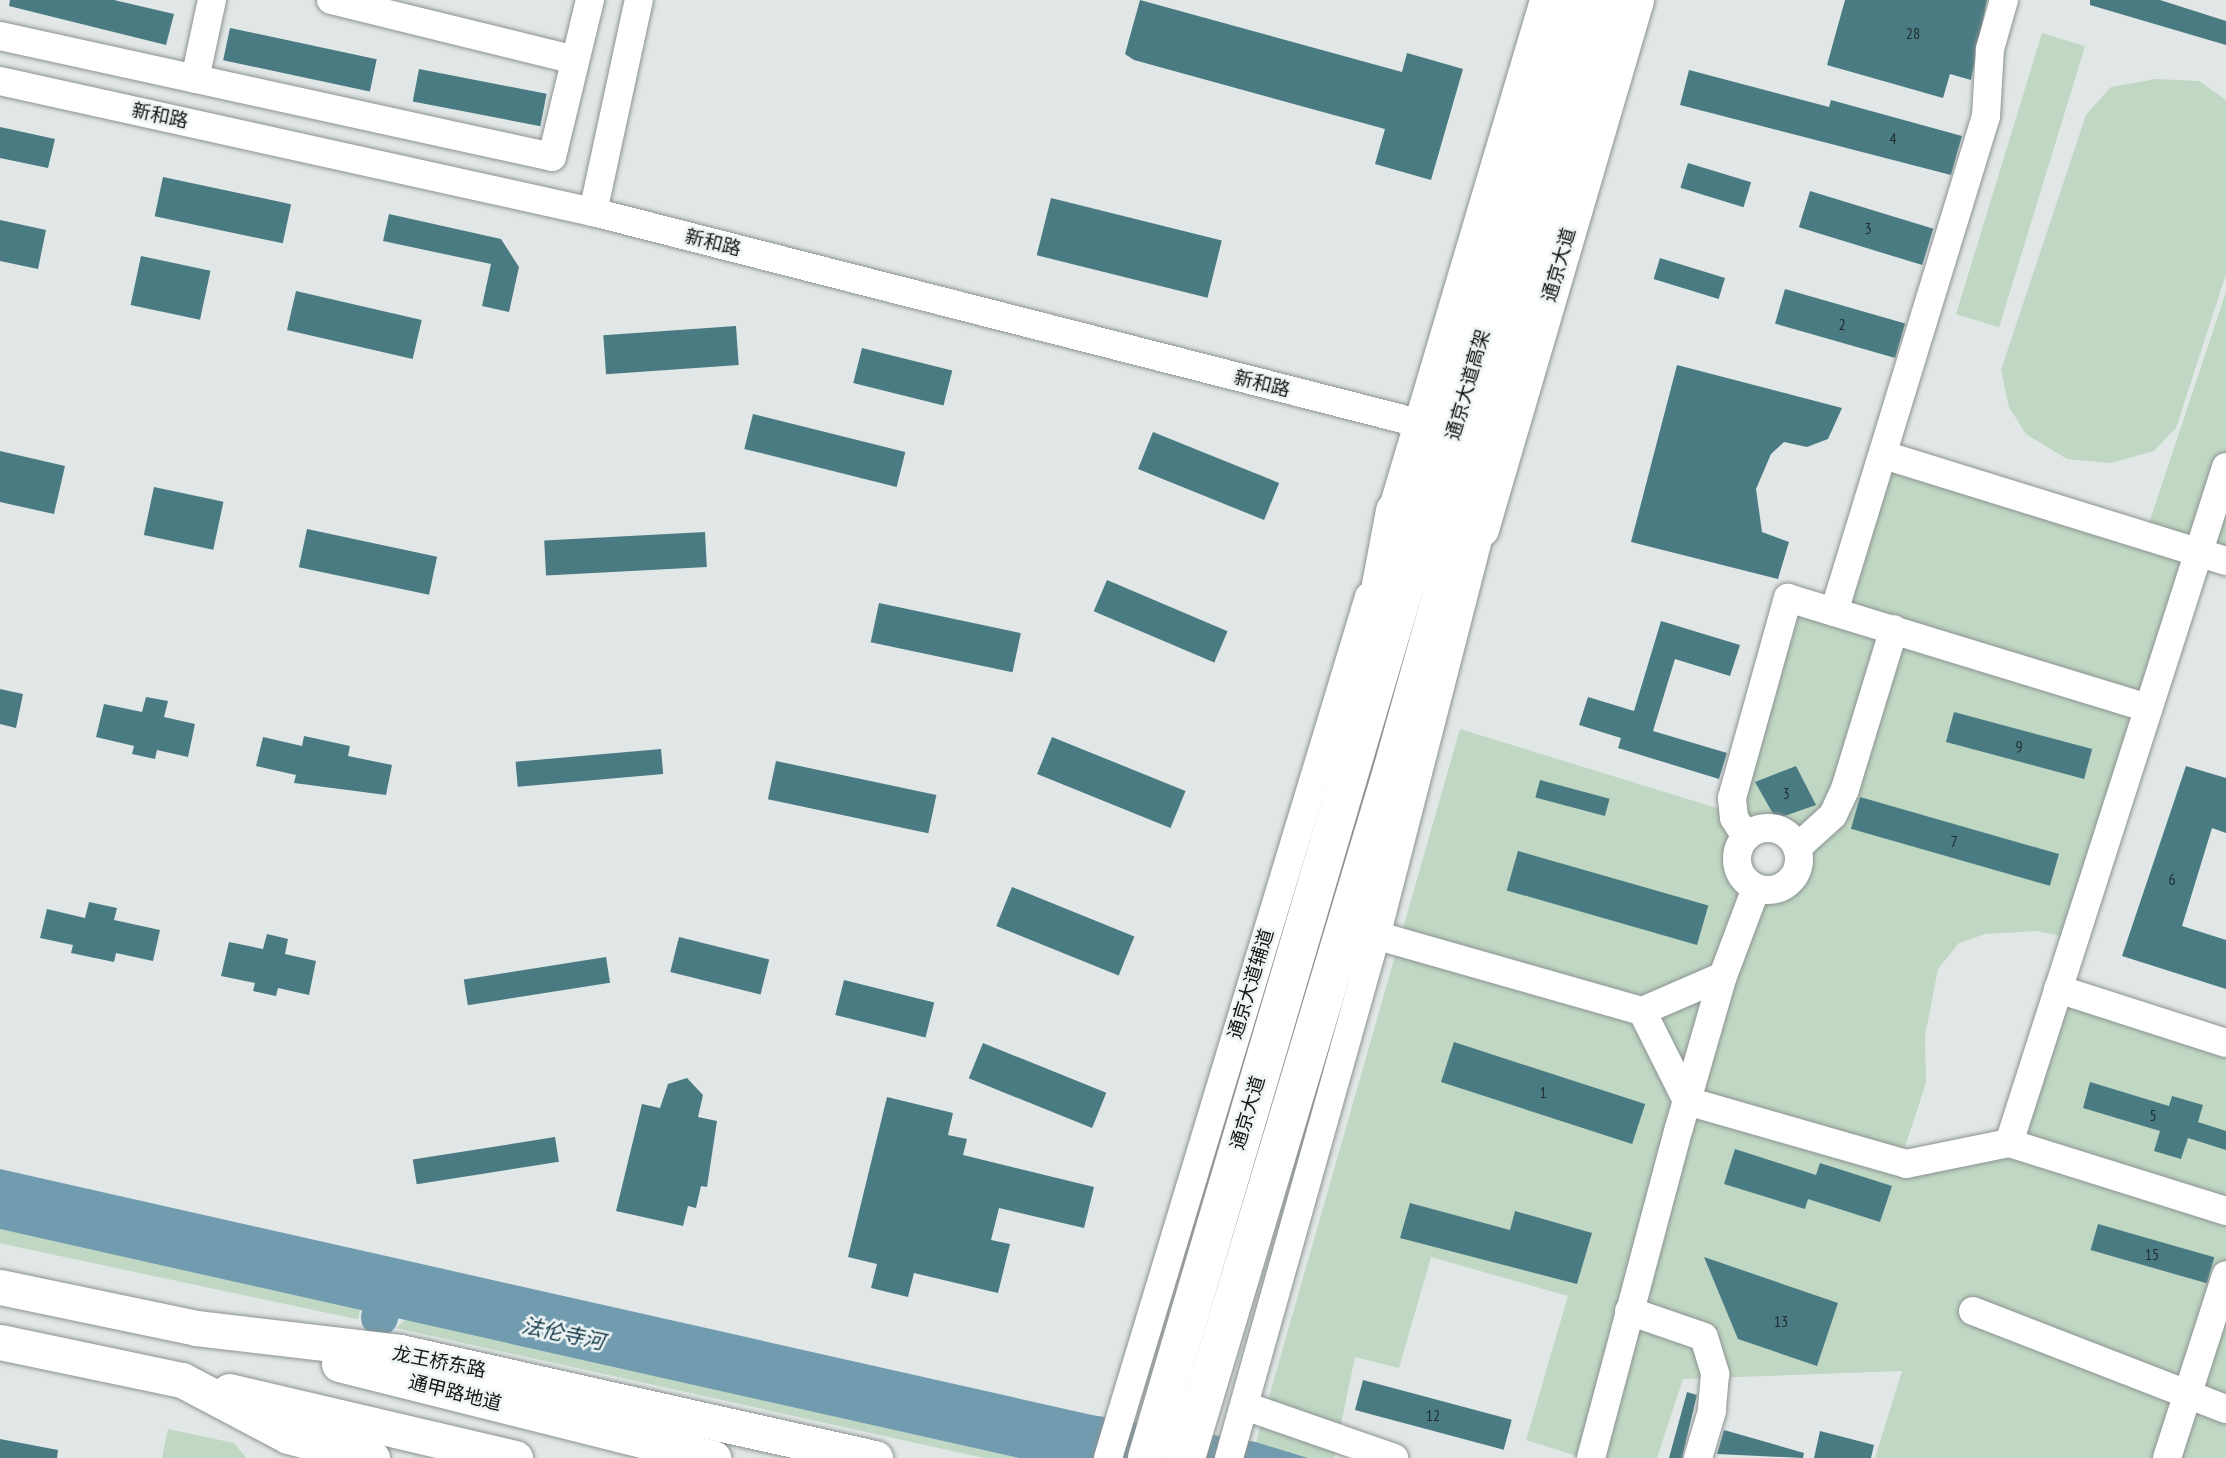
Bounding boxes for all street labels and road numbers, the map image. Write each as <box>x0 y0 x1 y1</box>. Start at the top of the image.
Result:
street label: 新和路 <box>130 99 190 133</box>
street label: 新和路 <box>683 225 743 261</box>
street label: 通京大道 <box>1538 225 1580 305</box>
street label: 通京大道高架 <box>1441 327 1495 443</box>
street label: 新和路 <box>1232 366 1292 402</box>
street label: 通京大道辅道 <box>1223 926 1279 1042</box>
street label: 通京大道 <box>1226 1073 1270 1153</box>
street label: 龙王桥东路 <box>390 1342 488 1382</box>
street label: 通甲路地道 <box>406 1370 504 1416</box>

